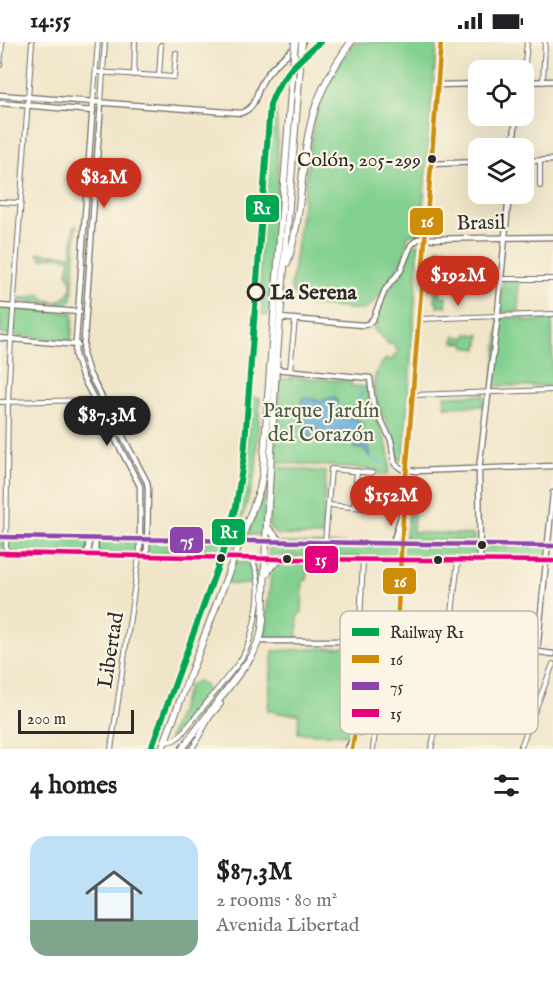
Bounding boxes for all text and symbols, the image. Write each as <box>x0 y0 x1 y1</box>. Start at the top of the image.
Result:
text: 14:55 <box>30 7 71 35</box>
map controls <box>468 60 534 204</box>
button: locate <box>468 60 534 126</box>
button: layers <box>468 138 534 204</box>
place label: Colón, 205-299 <box>297 148 421 173</box>
marker: Colón, 205-299 <box>426 153 438 165</box>
pin: $82M <box>68 158 140 209</box>
text: $82M <box>80 165 128 190</box>
line badge: R1 <box>245 194 280 223</box>
text: R1 <box>253 200 271 220</box>
line badge: 16 <box>409 207 444 236</box>
street label: Brasil <box>456 210 506 237</box>
text: 16 <box>421 213 435 233</box>
pin: $192M <box>416 256 500 307</box>
text: $192M <box>430 263 486 288</box>
place label: La Serena <box>270 280 358 307</box>
marker: La Serena <box>247 283 265 301</box>
pin: $87.3M <box>58 396 156 447</box>
park label: Parque Jardín del Corazón <box>262 398 380 449</box>
text: $87.3M <box>78 403 136 428</box>
pin: $152M <box>349 476 433 527</box>
text: $152M <box>364 483 418 508</box>
line badge: R1 <box>211 518 246 546</box>
text: R1 <box>220 524 238 544</box>
line badge: 75 <box>169 526 204 554</box>
text: 75 <box>180 532 194 552</box>
unlabelled marker <box>476 539 488 551</box>
line badge: 15 <box>304 545 339 574</box>
text: 15 <box>315 551 327 571</box>
unlabelled marker <box>215 552 227 564</box>
unlabelled marker <box>281 553 293 565</box>
unlabelled marker <box>432 554 444 566</box>
line badge: 16 <box>382 567 417 595</box>
text: 16 <box>394 573 408 593</box>
street label: Libertad <box>92 610 131 690</box>
legend <box>340 611 538 734</box>
text: Railway R1 <box>390 624 464 644</box>
text: 16 <box>390 651 403 671</box>
text: 75 <box>390 678 403 698</box>
text: 15 <box>390 705 402 725</box>
scale bar <box>18 707 134 734</box>
text: 200 m <box>27 710 66 730</box>
text: 4 homes <box>30 769 117 802</box>
icon: filters <box>490 769 523 802</box>
text: $87.3M <box>216 855 293 888</box>
icon: home <box>78 860 150 932</box>
text: 2 rooms · 80 m² <box>216 888 337 913</box>
text: Avenida Libertad <box>216 913 360 938</box>

